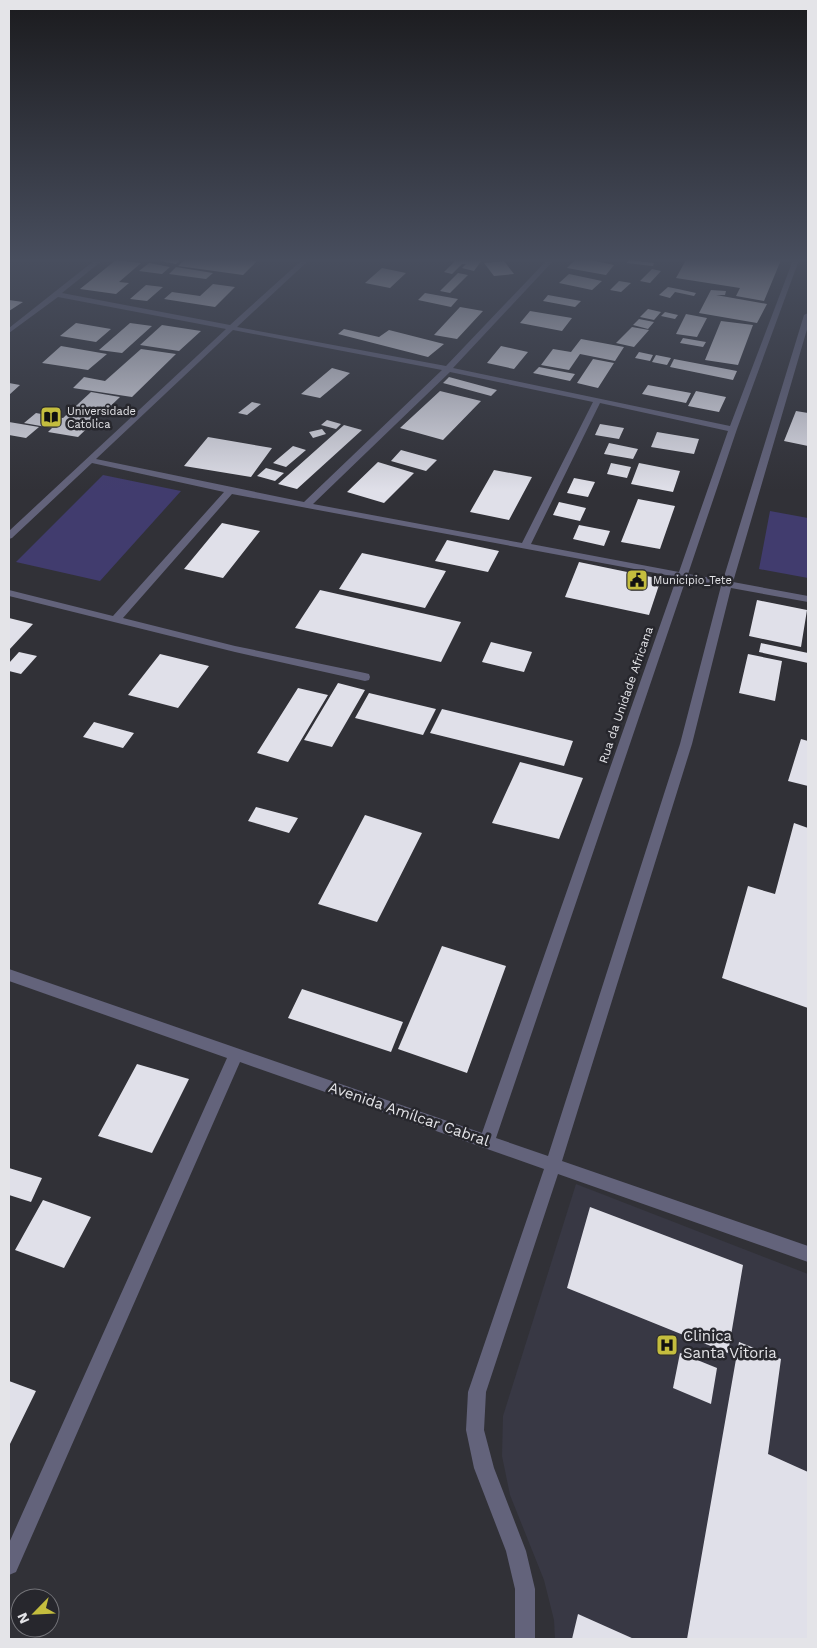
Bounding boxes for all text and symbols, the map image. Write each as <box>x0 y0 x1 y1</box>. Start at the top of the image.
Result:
library icon: Universidade Catolica <box>39 405 63 429</box>
place label: Universidade Catolica <box>67 405 136 431</box>
public building icon: Municipio_Tete <box>625 568 649 592</box>
place label: Municipio_Tete <box>653 574 732 587</box>
street label: Rua da Unidade Africana <box>596 625 656 765</box>
street label: Avenida Amílcar Cabral <box>326 1078 492 1150</box>
place label: Clinica Santa Vitoria <box>683 1327 777 1362</box>
hospital icon: Clinica Santa Vitoria <box>655 1333 679 1357</box>
north arrow <box>10 1588 60 1638</box>
text: N <box>14 1610 33 1626</box>

